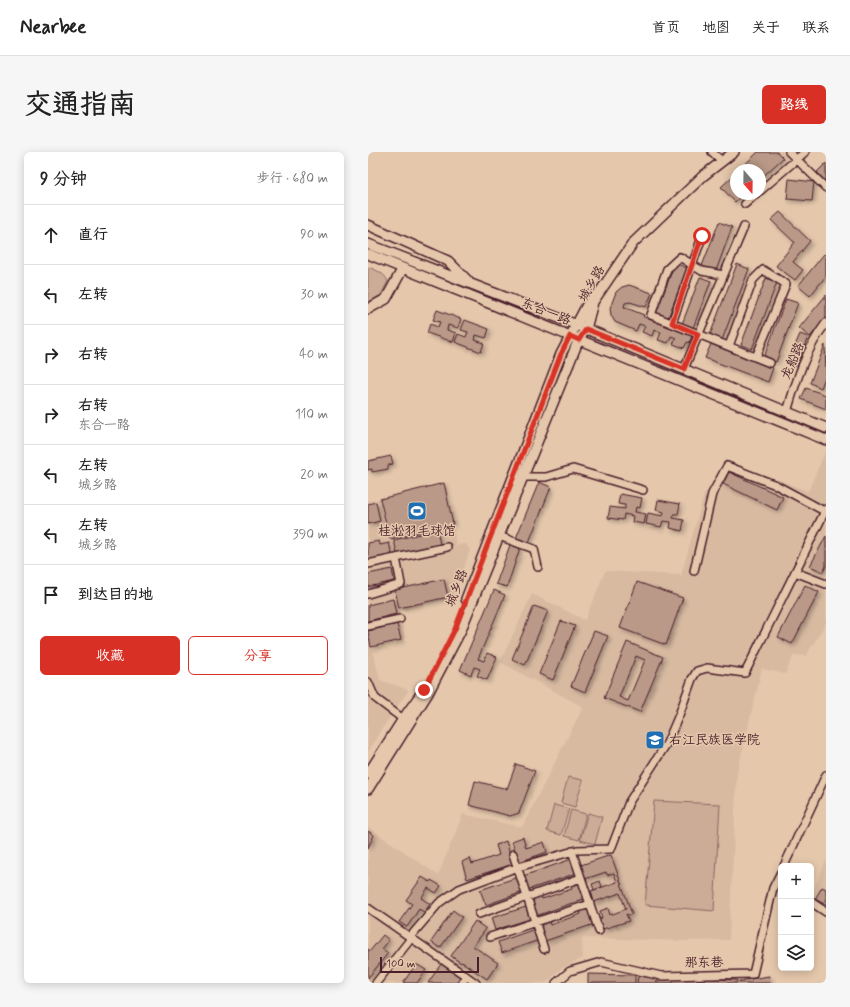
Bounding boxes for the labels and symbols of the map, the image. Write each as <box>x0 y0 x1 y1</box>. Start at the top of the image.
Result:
north arrow <box>730 164 766 200</box>
route start <box>693 227 711 245</box>
street label: 城乡路 <box>575 263 609 305</box>
street label: 东合一路 <box>519 294 573 330</box>
street label: 龙船路 <box>778 340 808 382</box>
sports icon: 桂淞羽毛球馆 <box>406 500 428 522</box>
place label: 桂淞羽毛球馆 <box>378 523 456 540</box>
street label: 城乡路 <box>442 567 472 609</box>
route end <box>415 681 433 699</box>
school or university icon: 右江民族医学院 <box>644 729 666 751</box>
place label: 右江民族医学院 <box>669 732 760 749</box>
street label: 那东巷 <box>684 954 724 972</box>
scale bar <box>380 955 479 974</box>

